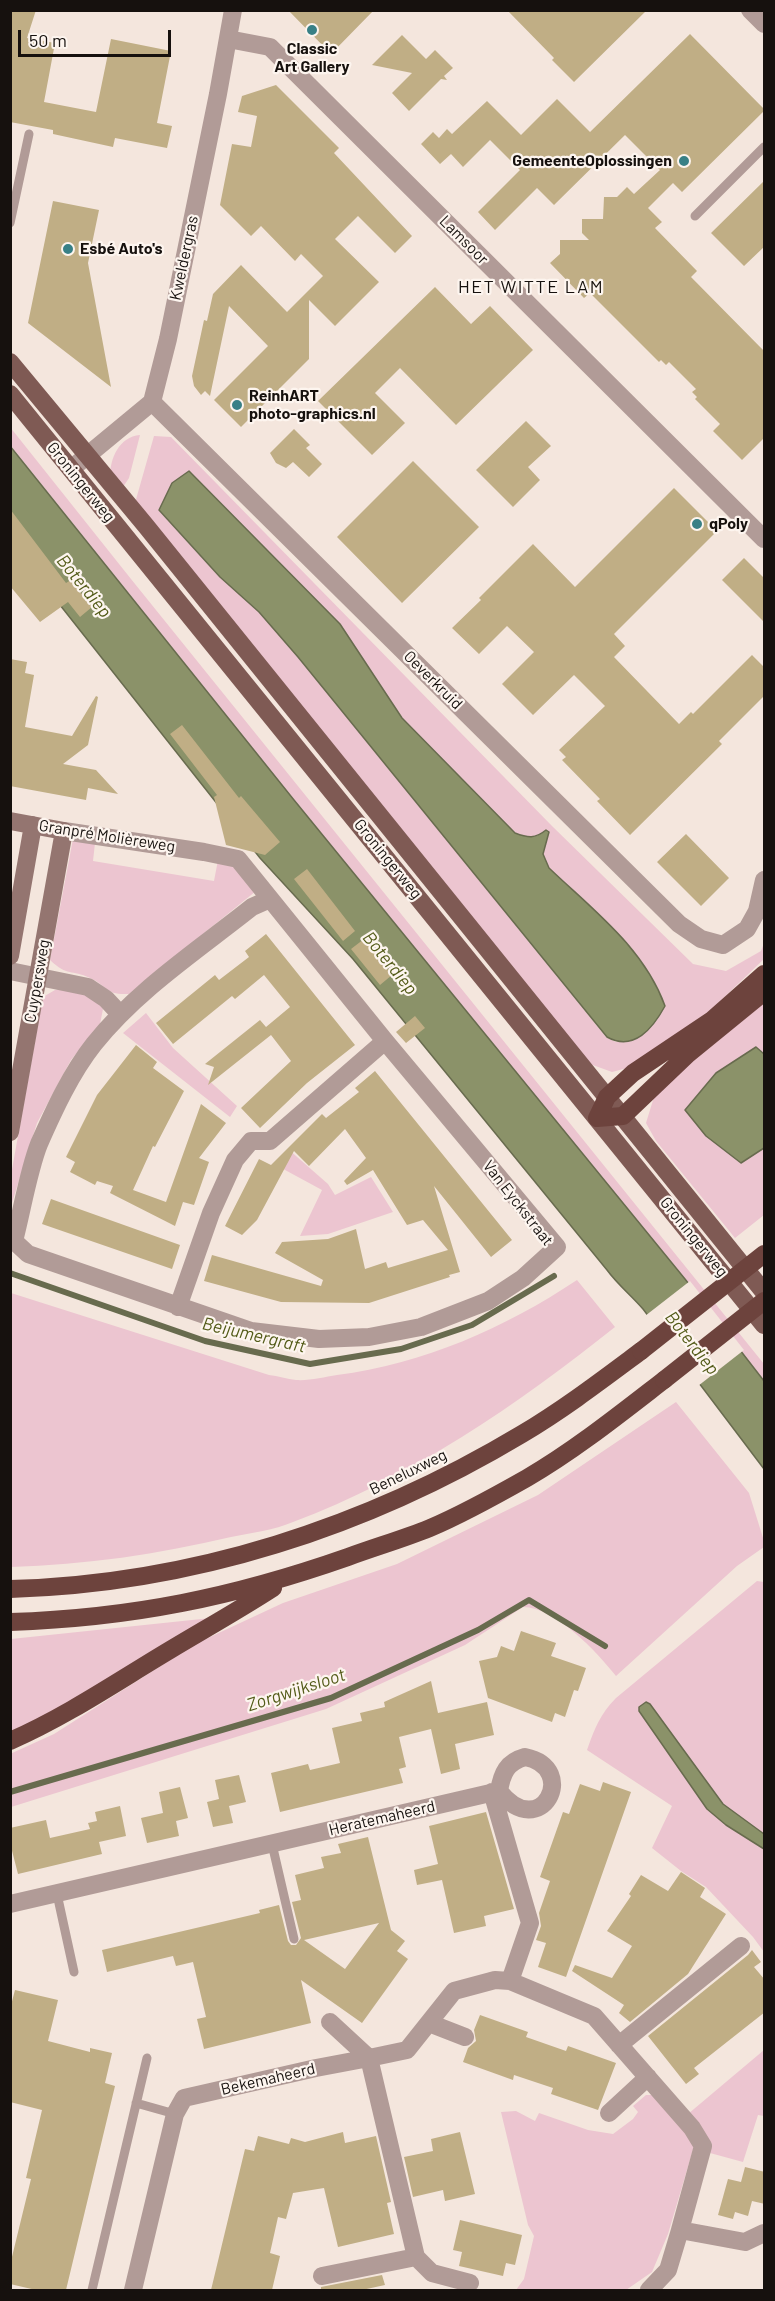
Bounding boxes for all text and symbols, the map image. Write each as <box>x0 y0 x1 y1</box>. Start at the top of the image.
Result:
scale bar <box>21 18 174 56</box>
marker: Classic Art Gallery <box>305 23 319 37</box>
text: 50 m <box>29 29 67 51</box>
place label: Classic Art Gallery <box>274 39 350 77</box>
place label: GemeenteOplossingen <box>512 151 672 171</box>
marker: GemeenteOplossingen <box>677 154 691 168</box>
street label: Lamsoor <box>435 211 493 269</box>
street label: Kweldergras <box>166 214 202 302</box>
place label: Esbé Auto's <box>80 239 163 259</box>
marker: Esbé Auto's <box>61 242 75 256</box>
district label: HET WITTE LAM <box>458 276 604 298</box>
place label: ReinhART photo-graphics.nl <box>249 386 376 424</box>
marker: ReinhART photo-graphics.nl <box>230 398 244 412</box>
street label: Groningerweg <box>43 438 119 526</box>
place label: qPoly <box>709 514 748 534</box>
marker: qPoly <box>690 517 704 531</box>
water label: Boterdiep <box>52 550 116 622</box>
street label: Oeverkruid <box>400 647 466 713</box>
street label: Groningerweg <box>350 815 426 903</box>
street label: Granpré Molièreweg <box>38 816 176 856</box>
water label: Boterdiep <box>358 927 422 999</box>
street label: Cuypersweg <box>20 938 54 1024</box>
street label: Van Eyckstraat <box>479 1156 557 1250</box>
street label: Groningerweg <box>656 1193 732 1281</box>
water label: Boterdiep <box>660 1307 724 1379</box>
water label: Beijumergraft <box>200 1313 308 1357</box>
street label: Beneluxweg <box>366 1445 450 1499</box>
water label: Zorgwijksloot <box>244 1664 348 1716</box>
street label: Heratemaheerd <box>327 1796 437 1840</box>
street label: Bekemaheerd <box>219 2059 317 2099</box>

